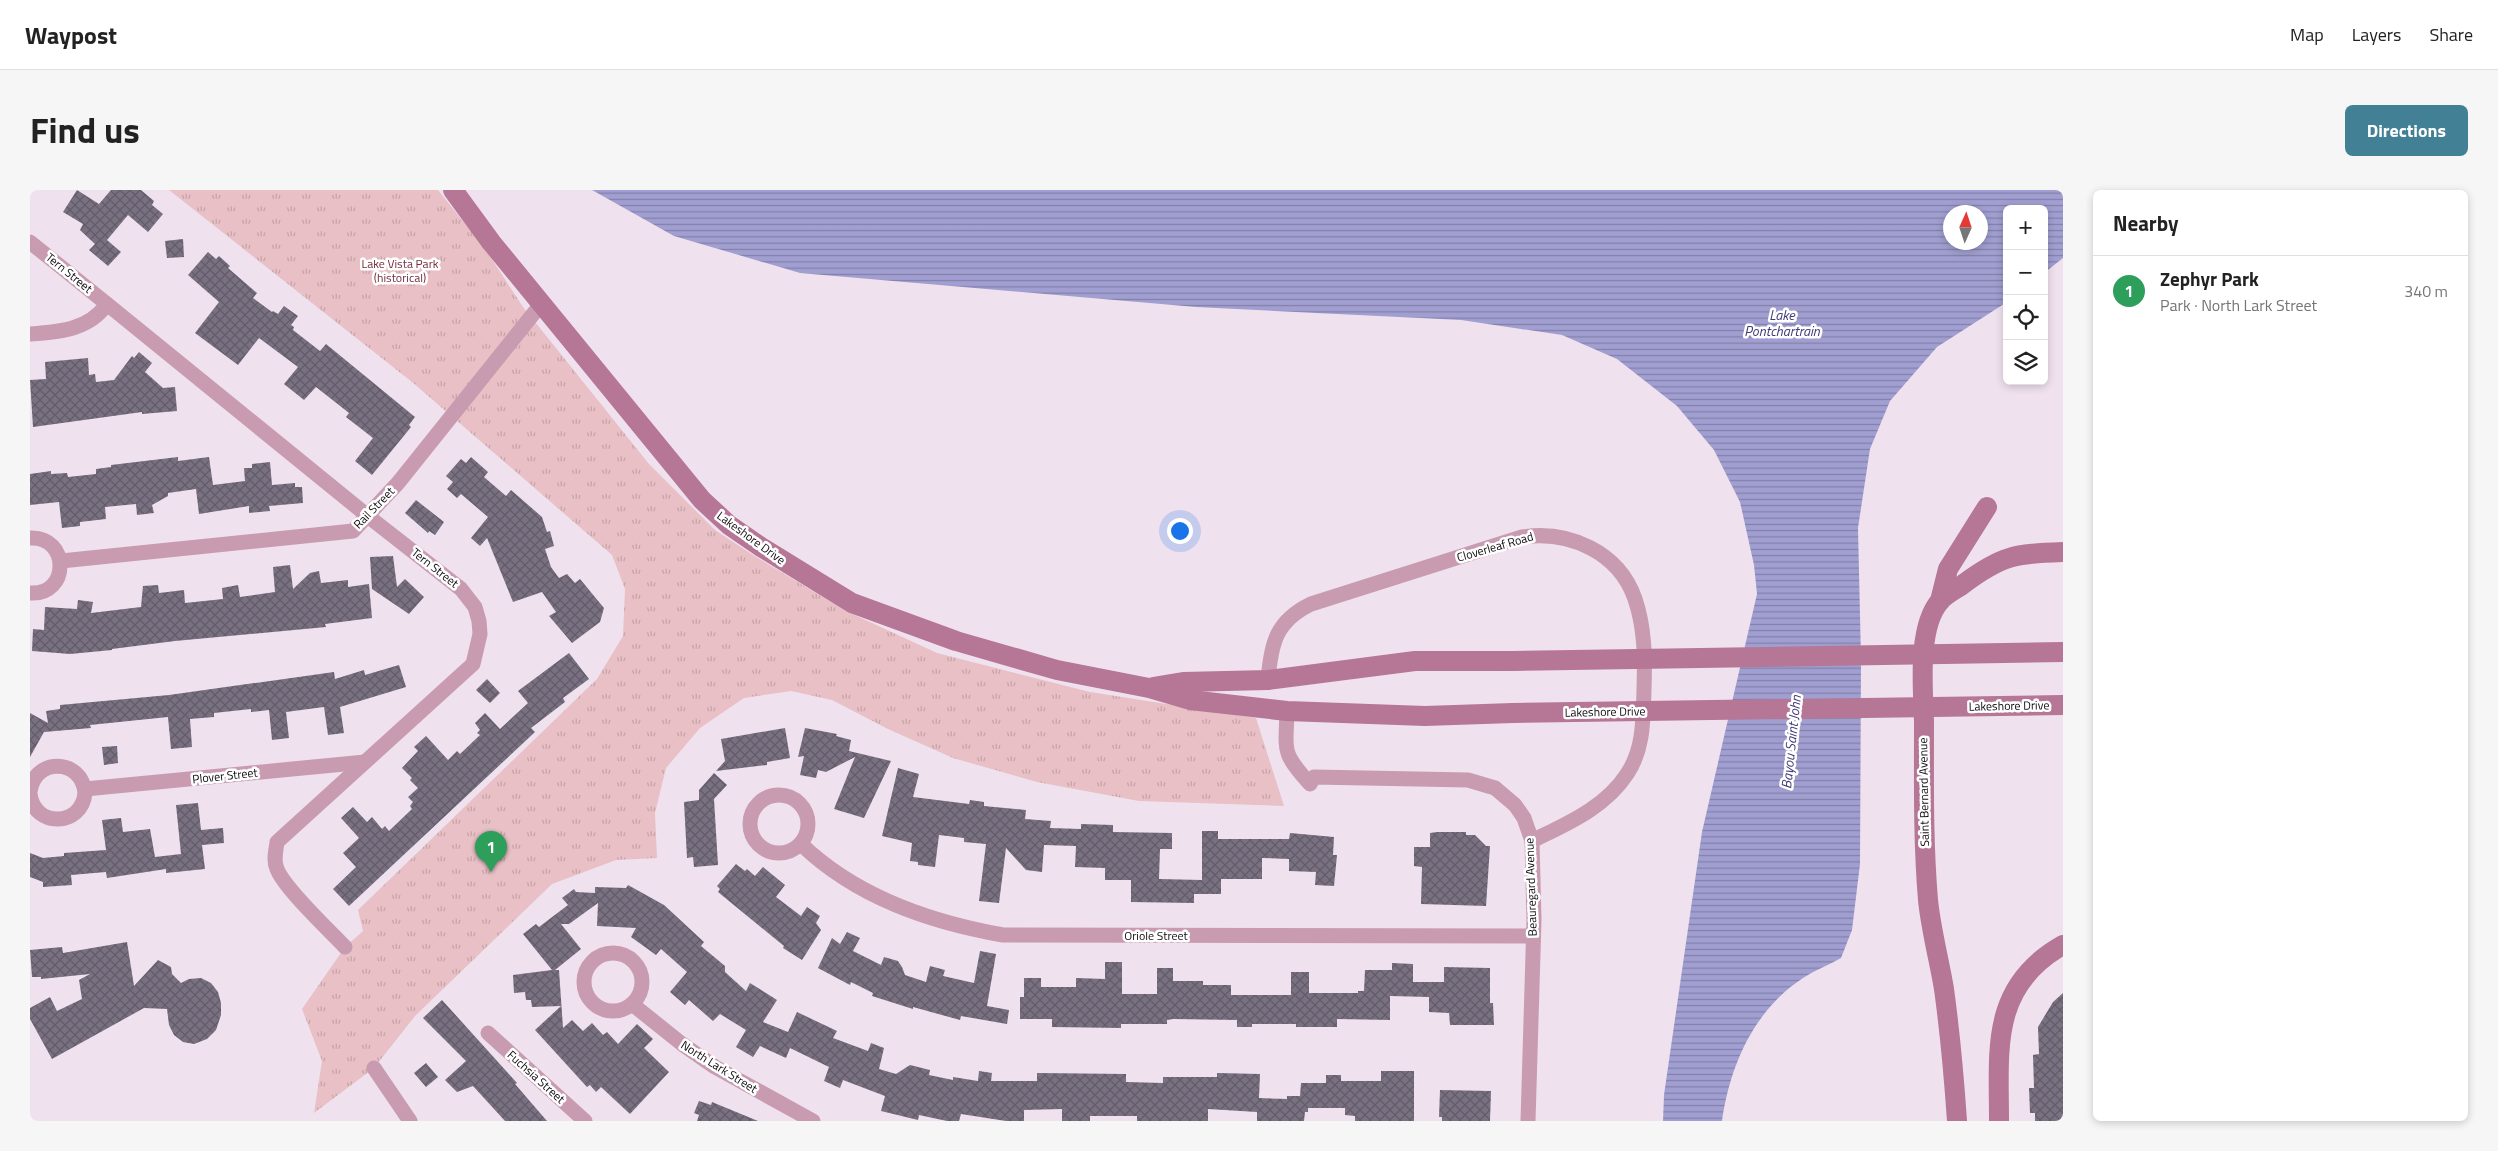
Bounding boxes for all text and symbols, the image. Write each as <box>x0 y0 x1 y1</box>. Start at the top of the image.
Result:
text: Waypost <box>25 17 117 53</box>
text: Map <box>2290 21 2324 48</box>
text: Layers <box>2352 21 2401 48</box>
text: Share <box>2429 21 2473 48</box>
text: Find us <box>30 103 140 157</box>
button: Directions <box>2345 105 2468 156</box>
north arrow <box>1943 205 1988 250</box>
map controls <box>2003 205 2048 385</box>
button: + <box>2003 205 2048 250</box>
text: Nearby <box>2113 207 2178 239</box>
street label: Tern Street <box>42 248 97 298</box>
button: − <box>2003 250 2048 295</box>
park label: Lake Vista Park (historical) <box>361 254 439 287</box>
text: Zephyr Park <box>2160 264 2259 293</box>
text: 1 <box>2125 279 2133 303</box>
text: 340 m <box>2404 279 2448 303</box>
text: Park · North Lark Street <box>2160 293 2317 317</box>
button: locate <box>2003 295 2048 340</box>
water label: Lake Pontchartrain <box>1744 304 1821 341</box>
button: layers <box>2003 340 2048 385</box>
street label: Rail Street <box>349 482 399 533</box>
street label: Lakeshore Drive <box>713 506 790 569</box>
your location <box>1167 518 1193 544</box>
street label: Cloverleaf Road <box>1454 527 1535 567</box>
street label: Tern Street <box>408 543 464 593</box>
water label: Bayou Saint John <box>1775 693 1806 790</box>
street label: Lakeshore Drive <box>1968 695 2050 716</box>
street label: Lakeshore Drive <box>1564 701 1646 722</box>
street label: Saint Bernard Avenue <box>1913 737 1934 847</box>
street label: Plover Street <box>191 763 259 788</box>
pin: 1 <box>475 831 507 872</box>
street label: Beauregard Avenue <box>1519 837 1542 937</box>
street label: Oriole Street <box>1124 926 1189 945</box>
street label: North Lark Street <box>677 1035 762 1098</box>
street label: Fuchsia Street <box>503 1045 570 1108</box>

